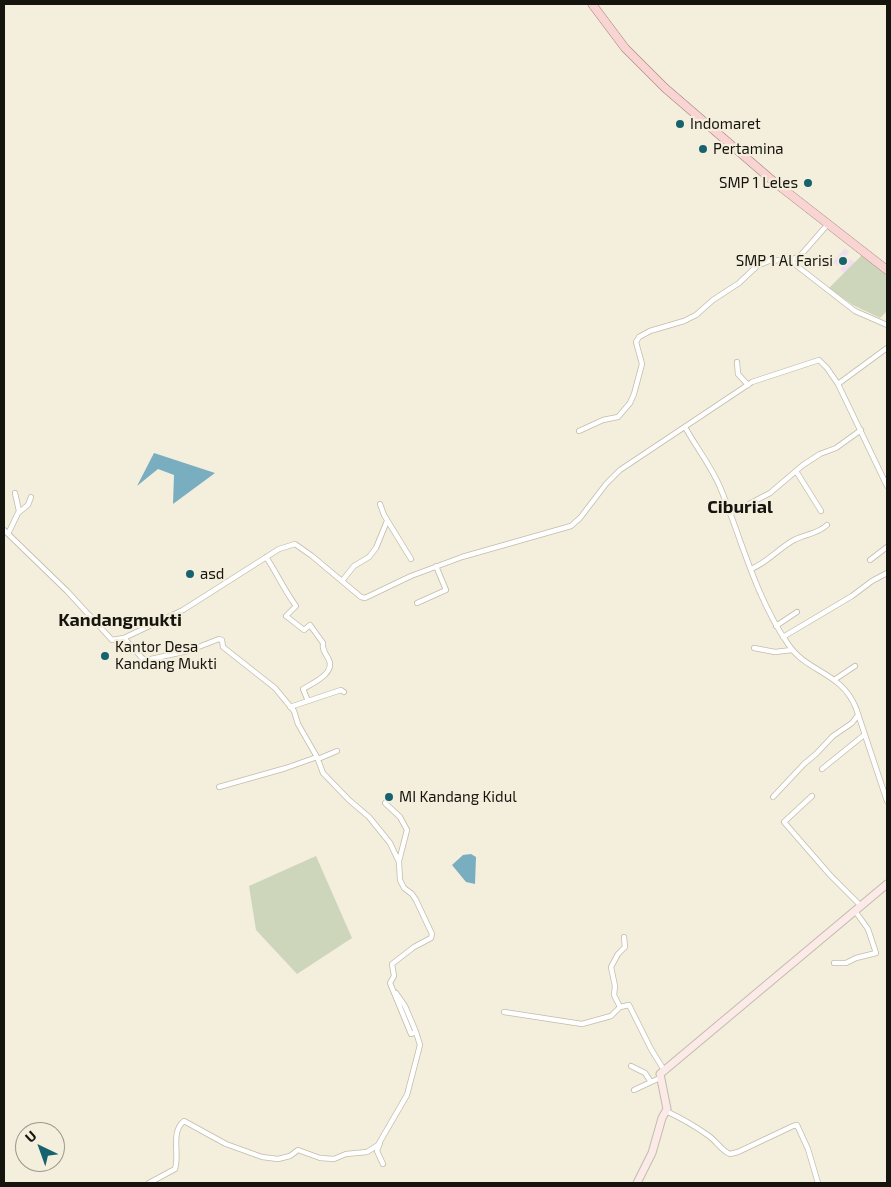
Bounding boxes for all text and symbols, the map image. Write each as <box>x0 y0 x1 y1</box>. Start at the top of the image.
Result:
place label: Indomaret <box>690 115 761 133</box>
marker: Indomaret <box>674 118 686 130</box>
place label: Pertamina <box>713 140 784 158</box>
marker: Pertamina <box>697 143 709 155</box>
place label: SMP 1 Leles <box>719 174 798 192</box>
marker: SMP 1 Leles <box>802 177 814 189</box>
place label: SMP 1 Al Farisi <box>736 252 833 270</box>
marker: SMP 1 Al Farisi <box>837 255 849 267</box>
district label: Ciburial <box>707 496 773 518</box>
place label: asd <box>200 565 224 583</box>
marker: asd <box>184 568 196 580</box>
district label: Kandangmukti <box>58 609 182 631</box>
place label: Kantor Desa Kandang Mukti <box>115 638 217 673</box>
marker: Kantor Desa Kandang Mukti <box>99 650 111 662</box>
place label: MI Kandang Kidul <box>399 788 517 806</box>
marker: MI Kandang Kidul <box>383 791 395 803</box>
north arrow <box>15 1122 65 1172</box>
text: U <box>21 1127 40 1146</box>

